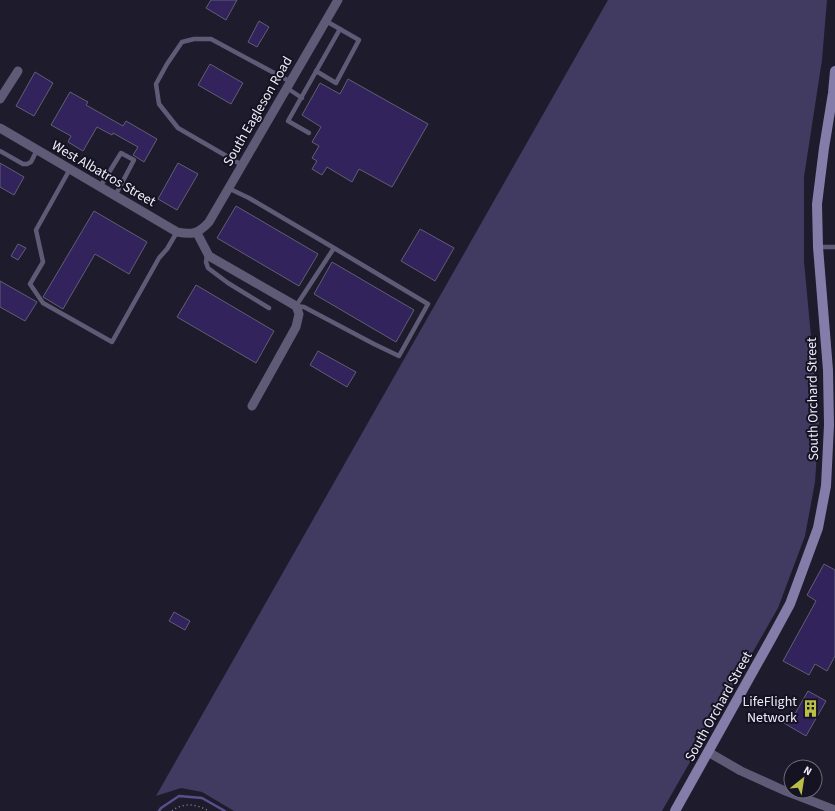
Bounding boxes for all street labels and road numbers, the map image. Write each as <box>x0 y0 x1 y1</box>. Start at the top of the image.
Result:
street label: South Eagleson Road <box>218 53 297 170</box>
street label: West Albatros Street <box>48 136 160 212</box>
street label: South Orchard Street <box>802 337 824 461</box>
street label: South Orchard Street <box>680 648 758 765</box>

